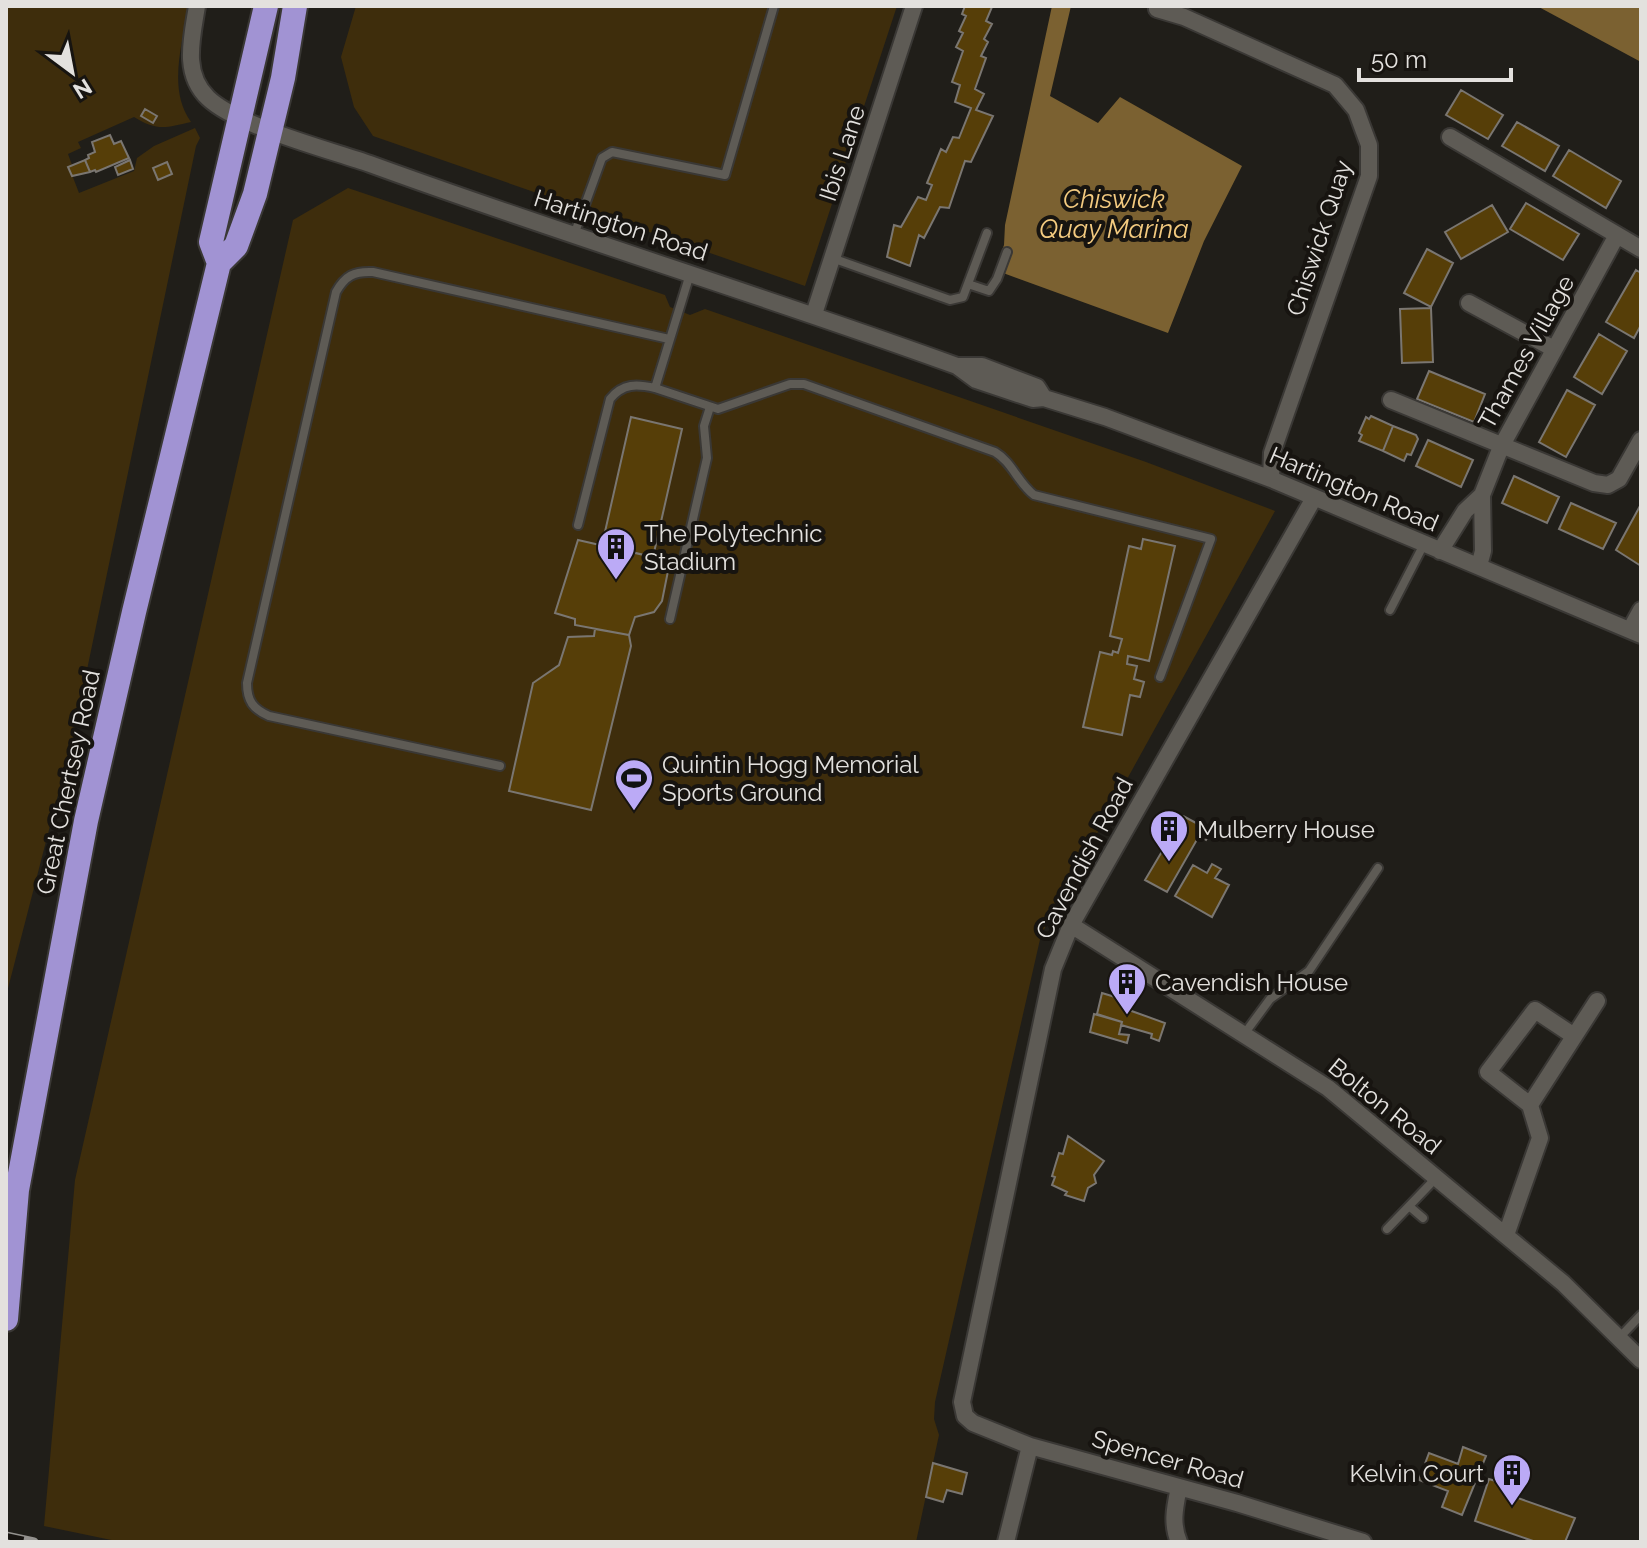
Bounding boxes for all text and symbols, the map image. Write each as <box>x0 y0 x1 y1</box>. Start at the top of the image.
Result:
north arrow <box>32 32 112 112</box>
scale bar <box>1359 32 1511 82</box>
text: 50 m <box>1371 45 1427 74</box>
text: N <box>69 73 97 104</box>
street label: Ibis Lane <box>813 102 871 204</box>
street label: Chiswick Quay <box>1280 157 1358 319</box>
street label: Hartington Road <box>530 183 712 267</box>
water label: Chiswick Quay Marina <box>1039 184 1189 244</box>
street label: Thames Village <box>1472 270 1580 434</box>
street label: Hartington Road <box>1265 440 1443 538</box>
place label: The Polytechnic Stadium <box>644 519 822 576</box>
building icon: The Polytechnic Stadium <box>595 526 637 581</box>
street label: Great Chertsey Road <box>30 667 106 897</box>
place label: Quintin Hogg Memorial Sports Ground <box>662 750 919 807</box>
sports icon: Quintin Hogg Memorial Sports Ground <box>613 757 655 812</box>
street label: Cavendish Road <box>1029 772 1139 944</box>
building icon: Mulberry House <box>1148 808 1190 863</box>
place label: Mulberry House <box>1197 815 1375 844</box>
building icon: Cavendish House <box>1106 961 1148 1016</box>
place label: Cavendish House <box>1155 968 1348 997</box>
street label: Bolton Road <box>1323 1052 1447 1160</box>
street label: Spencer Road <box>1089 1424 1247 1494</box>
building icon: Kelvin Court <box>1491 1452 1533 1507</box>
place label: Kelvin Court <box>1350 1459 1484 1488</box>

